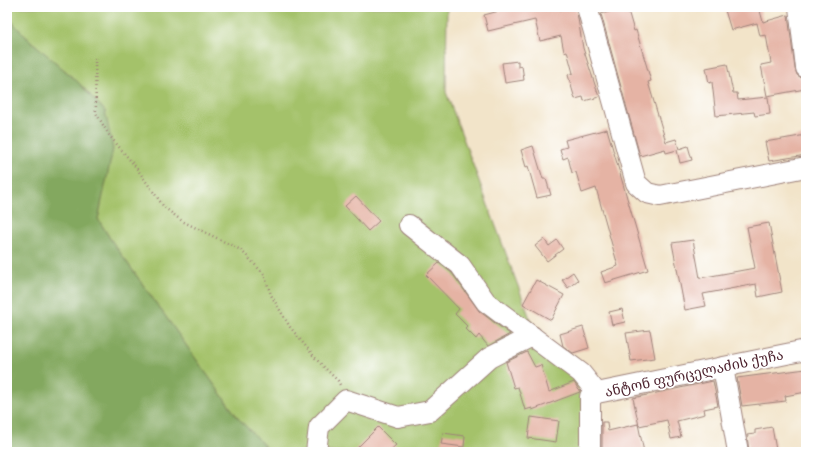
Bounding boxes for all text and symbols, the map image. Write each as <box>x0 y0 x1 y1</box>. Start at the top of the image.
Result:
street label: ანტონ ფურცელაძის ქუჩა <box>603 345 785 402</box>

